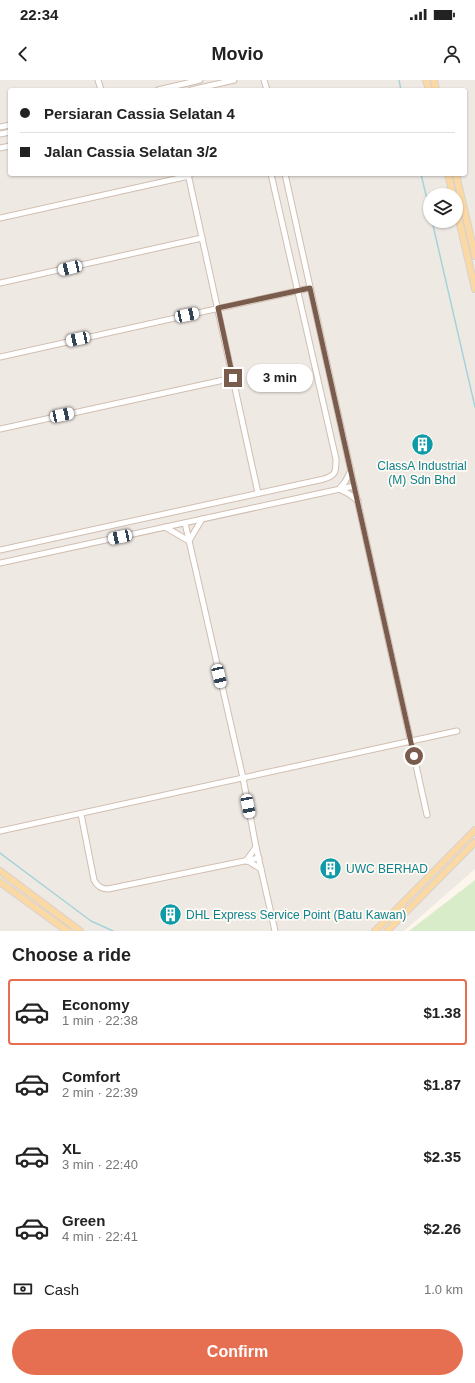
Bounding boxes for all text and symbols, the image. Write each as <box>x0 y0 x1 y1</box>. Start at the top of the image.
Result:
text: 22:34 <box>20 6 58 23</box>
icon: back <box>12 43 34 65</box>
icon: person <box>441 43 463 65</box>
text: Movio <box>212 44 264 64</box>
text: Persiaran Cassia Selatan 4 <box>44 105 235 122</box>
text: Jalan Cassia Selatan 3/2 <box>44 143 217 160</box>
map controls <box>423 188 463 228</box>
button: layers <box>423 188 463 228</box>
car <box>57 259 83 277</box>
car <box>174 307 200 323</box>
car <box>65 331 91 347</box>
callout: 3 min <box>247 364 313 392</box>
route end <box>224 369 242 387</box>
text: 3 min <box>263 370 297 385</box>
car <box>49 407 75 423</box>
building icon: ClassA Industrial (M) Sdn Bhd <box>409 432 435 458</box>
place label: ClassA Industrial (M) Sdn Bhd <box>377 459 467 487</box>
car <box>107 529 133 545</box>
car <box>210 663 228 689</box>
route start <box>405 747 423 765</box>
car <box>240 793 256 819</box>
building icon: UWC BERHAD <box>317 856 343 882</box>
place label: UWC BERHAD <box>346 862 428 876</box>
building icon: DHL Express Service Point (Batu Kawan) <box>157 902 183 928</box>
place label: DHL Express Service Point (Batu Kawan) <box>186 908 406 922</box>
text: Choose a ride <box>12 945 131 965</box>
icon: car <box>14 994 50 1030</box>
text: Economy <box>62 996 130 1013</box>
text: $1.38 <box>423 1004 461 1021</box>
text: 1 min · 22:38 <box>62 1013 138 1028</box>
icon: car <box>14 1066 50 1102</box>
text: Comfort <box>62 1068 120 1085</box>
text: $1.87 <box>423 1076 461 1093</box>
text: 2 min · 22:39 <box>62 1085 138 1100</box>
icon: car <box>14 1138 50 1174</box>
text: XL <box>62 1140 81 1157</box>
text: $2.35 <box>423 1148 461 1165</box>
text: 3 min · 22:40 <box>62 1157 138 1172</box>
icon: car <box>14 1210 50 1246</box>
text: Green <box>62 1212 105 1229</box>
text: $2.26 <box>423 1220 461 1237</box>
text: 4 min · 22:41 <box>62 1229 138 1244</box>
icon: cash <box>12 1278 34 1300</box>
text: Cash <box>44 1281 79 1298</box>
text: 1.0 km <box>424 1282 463 1297</box>
button: Confirm <box>12 1329 463 1375</box>

